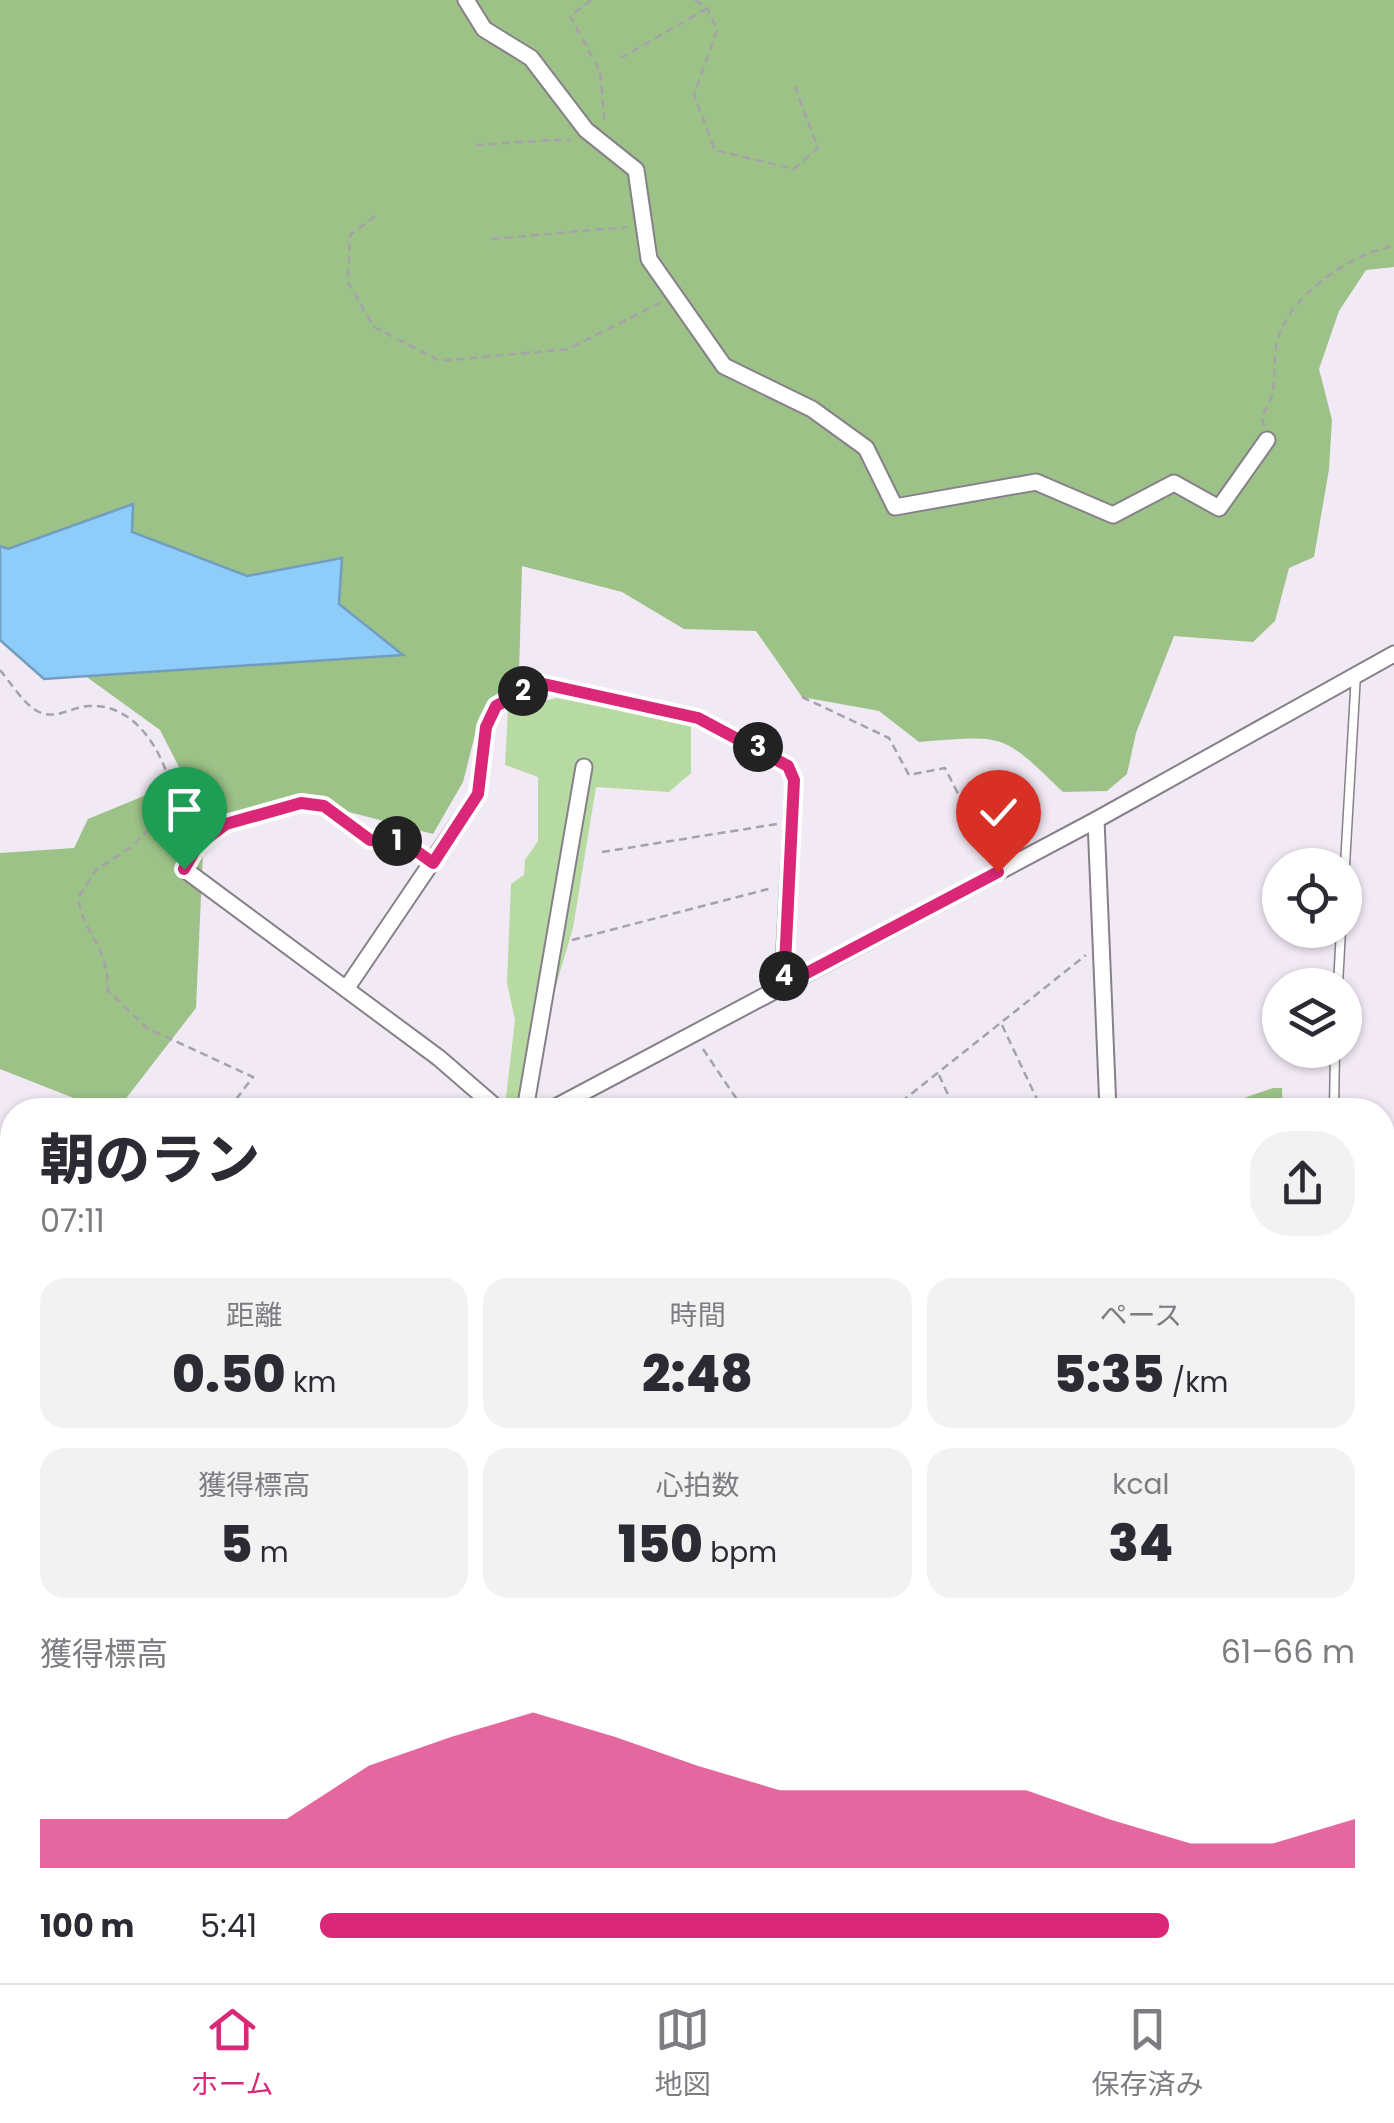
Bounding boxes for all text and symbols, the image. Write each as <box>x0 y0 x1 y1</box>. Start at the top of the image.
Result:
pin: 2 <box>498 666 548 716</box>
text: 2 <box>515 671 531 710</box>
pin: 3 <box>733 722 783 772</box>
text: 3 <box>750 727 766 766</box>
pin <box>142 767 227 870</box>
pin <box>956 770 1041 873</box>
icon: arrive <box>157 782 212 837</box>
icon: check <box>971 785 1026 840</box>
pin: 1 <box>372 816 422 866</box>
text: 1 <box>392 821 402 860</box>
map controls <box>1262 848 1362 1068</box>
button: locate <box>1262 848 1362 948</box>
pin: 4 <box>759 951 809 1001</box>
text: 4 <box>775 956 793 995</box>
button: layers <box>1262 968 1362 1068</box>
text: 朝のラン <box>40 1121 260 1198</box>
button: share <box>1250 1131 1355 1236</box>
text: 07:11 <box>40 1198 105 1243</box>
text: 距離 <box>226 1296 282 1335</box>
text: 時間 <box>669 1296 726 1335</box>
text: ペース <box>1100 1296 1182 1335</box>
text: 0.50 <box>172 1339 286 1410</box>
text: 2:48 <box>642 1339 753 1410</box>
text: 5:35 <box>1053 1339 1164 1410</box>
text: km <box>286 1363 336 1402</box>
text: /km <box>1164 1363 1228 1402</box>
text: kcal <box>1112 1465 1169 1504</box>
text: 獲得標高 <box>198 1466 310 1505</box>
text: 心拍数 <box>655 1466 740 1505</box>
text: 34 <box>1108 1508 1173 1579</box>
text: 5 <box>220 1509 252 1580</box>
text: 150 <box>618 1509 703 1580</box>
text: m <box>252 1533 289 1572</box>
text: bpm <box>703 1533 777 1572</box>
text: 61–66 m <box>1221 1629 1355 1674</box>
text: 獲得標高 <box>40 1631 168 1676</box>
text: 100 m <box>40 1903 134 1948</box>
text: 5:41 <box>200 1903 257 1948</box>
tab: ホーム <box>190 2002 274 2106</box>
tab: 地図 <box>655 2002 711 2106</box>
tab: 保存済み <box>1091 2002 1204 2106</box>

